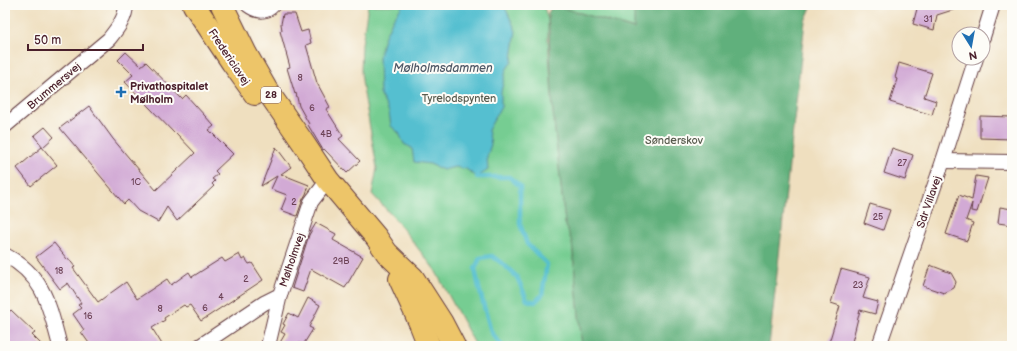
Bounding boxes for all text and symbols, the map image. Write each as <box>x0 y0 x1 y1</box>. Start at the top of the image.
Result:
house number: 31 <box>923 14 933 25</box>
scale bar <box>28 26 143 52</box>
street label: Fredericiavej <box>205 26 253 88</box>
north arrow <box>951 26 991 66</box>
text: 50 m <box>34 33 61 48</box>
text: N <box>968 48 978 62</box>
street label: Brummersvej <box>25 60 83 112</box>
water label: Mølholmsdammen <box>393 61 493 76</box>
house number: 8 <box>297 73 303 84</box>
place label: Privathospitalet Mølholm <box>130 80 209 106</box>
marker: Privathospitalet Mølholm <box>115 86 127 98</box>
road number: 28 <box>261 87 281 103</box>
park label: Tyrelodspynten <box>422 92 496 105</box>
house number: 6 <box>309 103 315 114</box>
house number: 4B <box>320 129 332 140</box>
park label: Sønderskov <box>645 134 704 147</box>
house number: 27 <box>897 158 907 169</box>
street label: Sdr Villavej <box>914 174 944 230</box>
house number: 1C <box>131 177 142 188</box>
house number: 2 <box>291 197 297 208</box>
house number: 25 <box>873 212 883 223</box>
street label: Mølholmvej <box>277 231 307 289</box>
house number: 29B <box>333 256 349 267</box>
house number: 18 <box>55 266 63 277</box>
house number: 2 <box>243 274 249 285</box>
house number: 23 <box>853 280 864 291</box>
house number: 4 <box>218 292 224 303</box>
house number: 6 <box>202 303 208 314</box>
house number: 8 <box>157 304 163 315</box>
house number: 16 <box>84 311 93 322</box>

